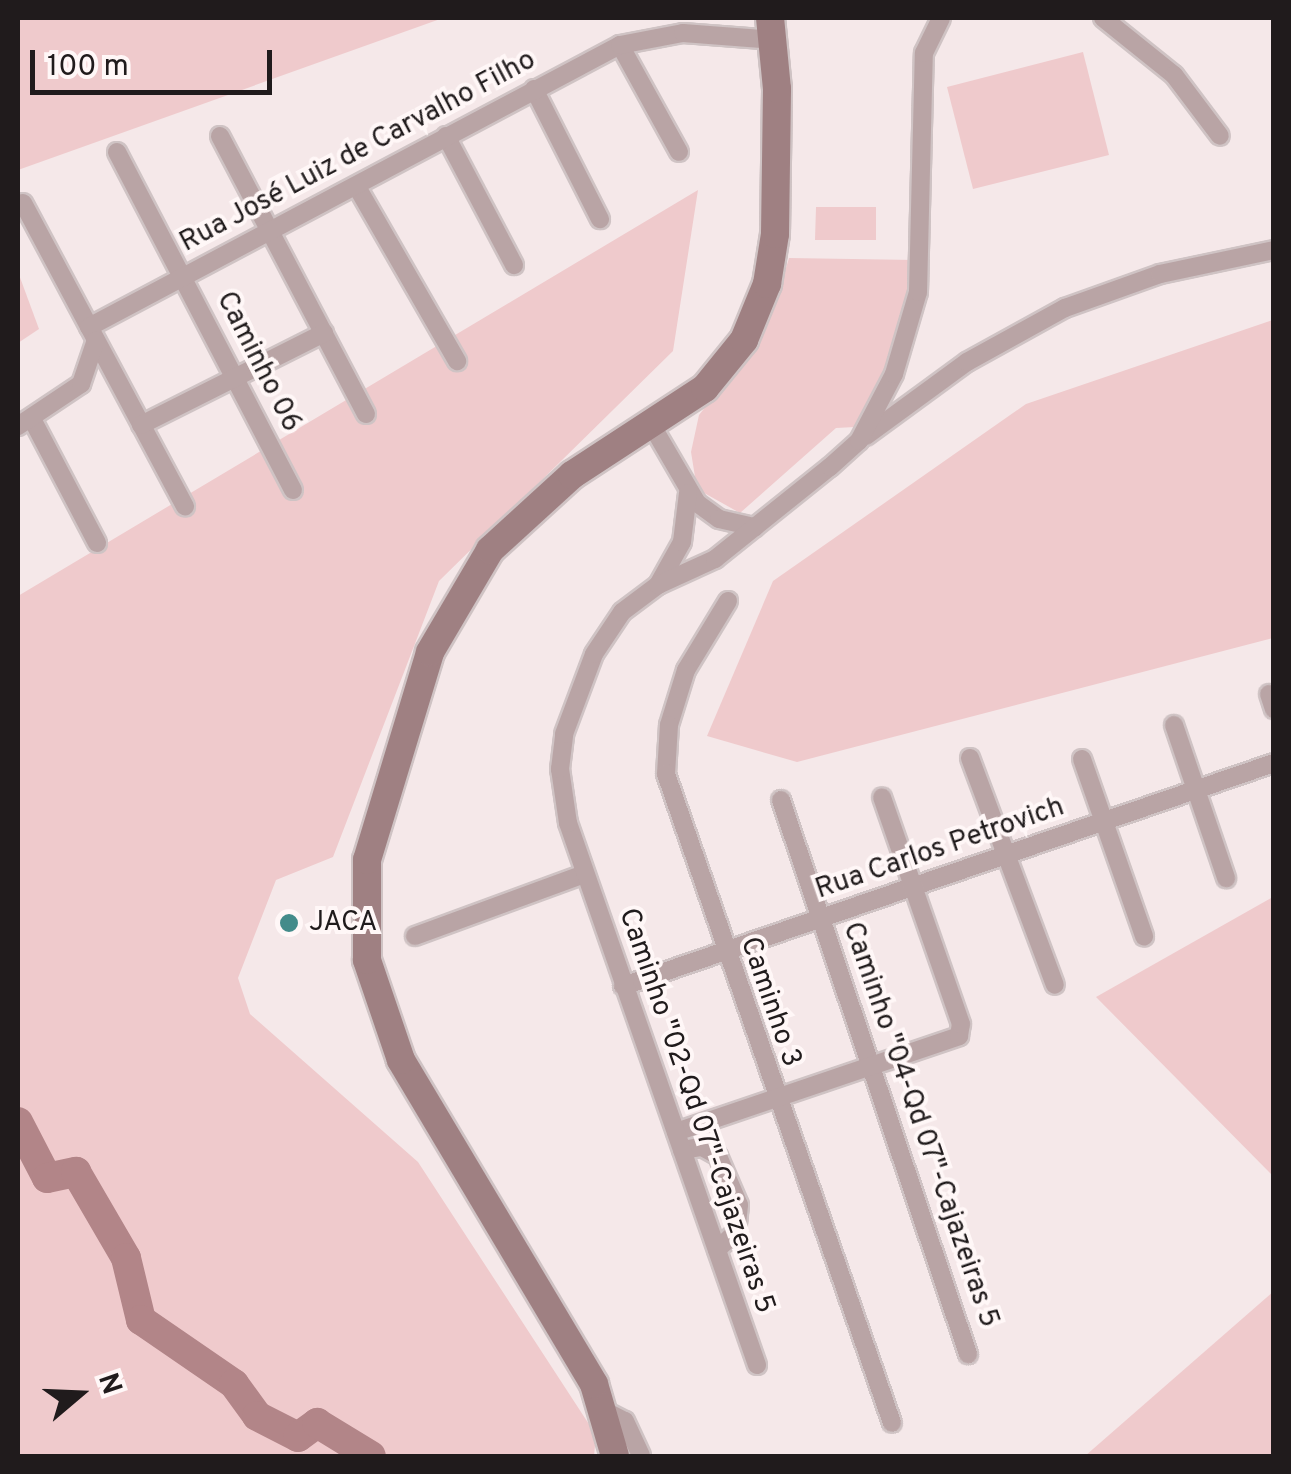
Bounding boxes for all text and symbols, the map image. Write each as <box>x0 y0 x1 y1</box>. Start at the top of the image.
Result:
scale bar <box>35 30 278 92</box>
street label: Rua José Luiz de Carvalho Filho <box>174 44 542 260</box>
text: 100 m <box>47 49 129 86</box>
street label: Caminho 06 <box>208 286 308 438</box>
street label: Rua Carlos Petrovich <box>811 791 1069 907</box>
street label: Caminho "02-Qd 07"-Cajazeiras 5 <box>611 904 781 1318</box>
place label: JACA <box>309 906 378 940</box>
marker: JACA <box>278 912 300 934</box>
street label: Caminho "04-Qd 07"-Cajazeiras 5 <box>835 918 1005 1332</box>
street label: Caminho 3 <box>732 933 808 1071</box>
north arrow <box>30 1344 130 1444</box>
text: N <box>88 1369 129 1400</box>

